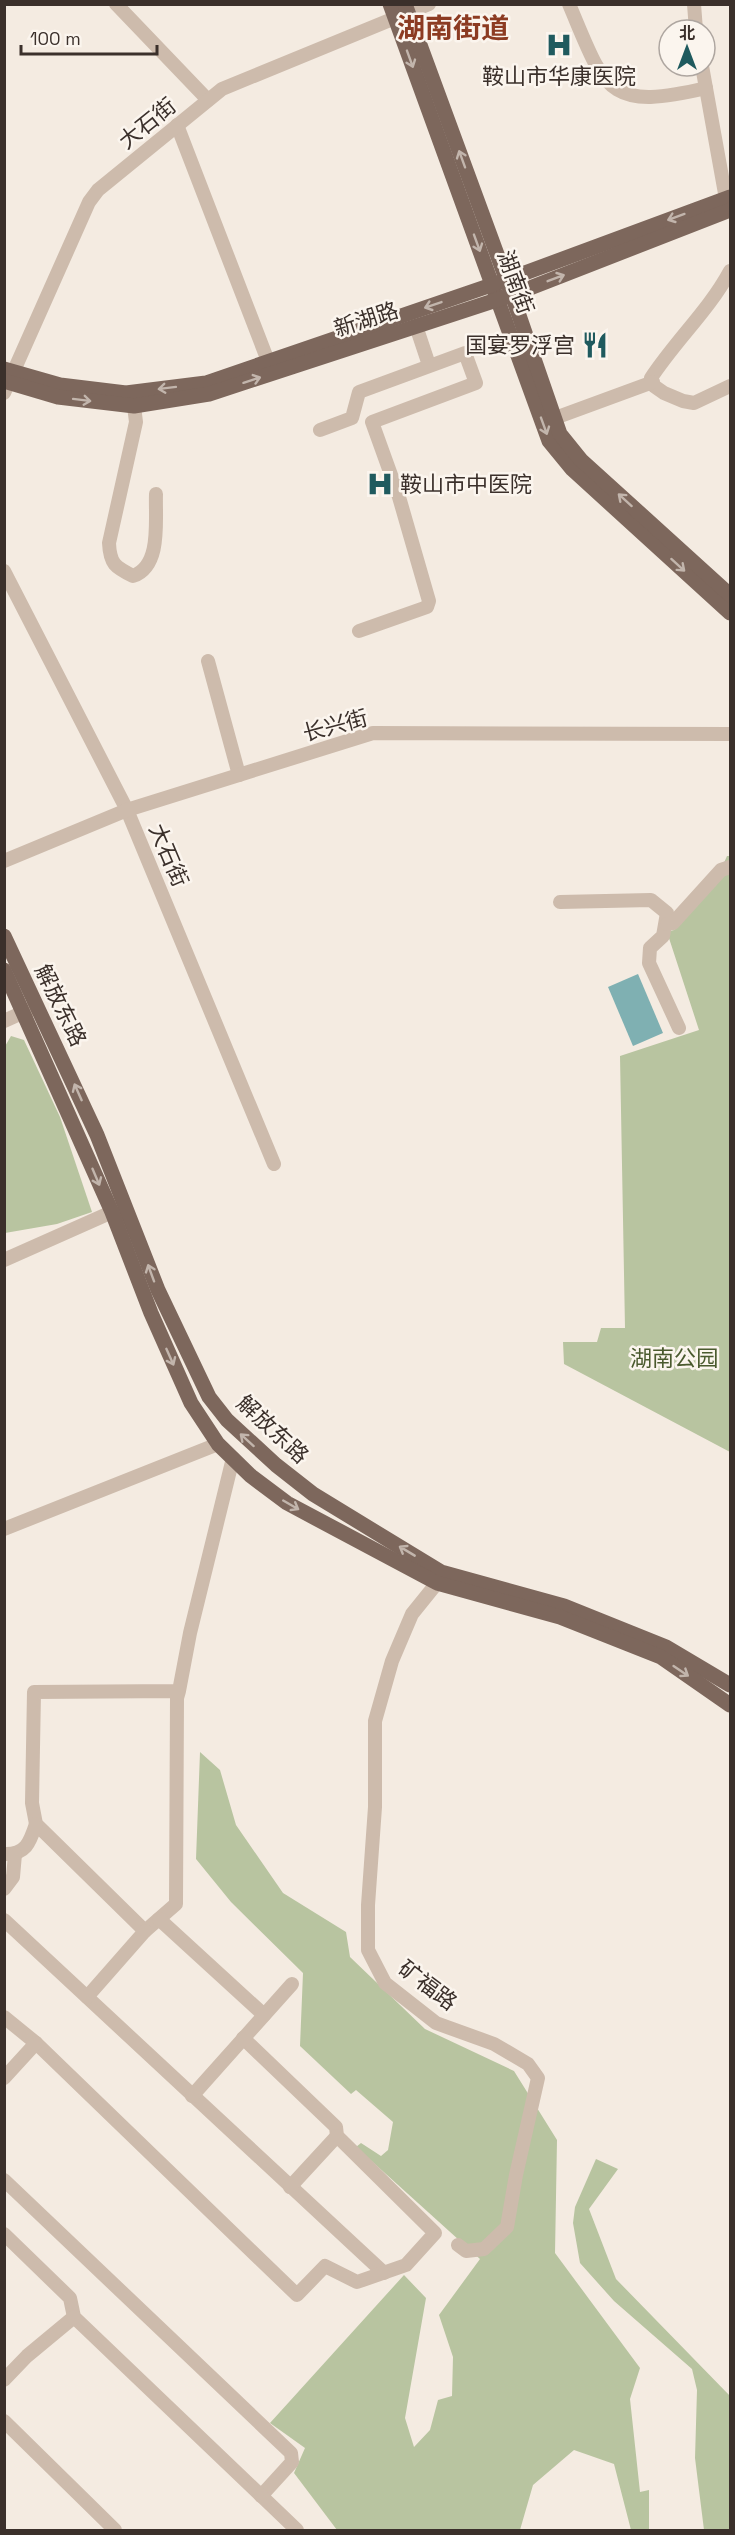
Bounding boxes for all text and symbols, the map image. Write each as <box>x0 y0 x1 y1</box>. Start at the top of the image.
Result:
district label: 湖南街道 <box>397 10 509 46</box>
scale bar <box>21 18 158 56</box>
north arrow <box>657 18 717 78</box>
text: 北 <box>679 23 695 44</box>
text: 100 m <box>30 27 81 50</box>
hospital icon: 鞍山市华康医院 <box>544 30 574 60</box>
one-way arrow <box>406 50 417 68</box>
place label: 鞍山市华康医院 <box>482 62 636 90</box>
street label: 大石街 <box>113 91 181 155</box>
one-way arrow <box>456 151 467 169</box>
one-way arrow <box>667 213 685 224</box>
one-way arrow <box>473 233 484 251</box>
street label: 湖南街 <box>492 246 540 318</box>
one-way arrow <box>546 272 565 283</box>
street label: 新湖路 <box>330 295 402 343</box>
one-way arrow <box>424 300 443 311</box>
restaurant icon: 国宴罗浮宫 <box>580 330 610 360</box>
place label: 国宴罗浮宫 <box>465 331 575 359</box>
one-way arrow <box>242 374 261 385</box>
one-way arrow <box>158 382 178 393</box>
one-way arrow <box>71 395 91 406</box>
one-way arrow <box>539 416 550 435</box>
hospital icon: 鞍山市中医院 <box>365 469 395 499</box>
place label: 鞍山市中医院 <box>400 470 532 498</box>
one-way arrow <box>617 493 632 507</box>
one-way arrow <box>670 558 685 572</box>
street label: 长兴街 <box>299 703 371 747</box>
street label: 大石街 <box>143 819 195 891</box>
street label: 解放东路 <box>29 959 93 1051</box>
one-way arrow <box>71 1083 82 1101</box>
one-way arrow <box>91 1167 102 1185</box>
one-way arrow <box>145 1264 156 1282</box>
park label: 湖南公园 <box>630 1344 718 1372</box>
one-way arrow <box>165 1348 176 1366</box>
street label: 解放东路 <box>231 1389 315 1469</box>
one-way arrow <box>240 1433 255 1447</box>
one-way arrow <box>282 1499 299 1511</box>
one-way arrow <box>399 1545 416 1557</box>
one-way arrow <box>672 1665 689 1677</box>
street label: 矿福路 <box>393 1954 463 2016</box>

